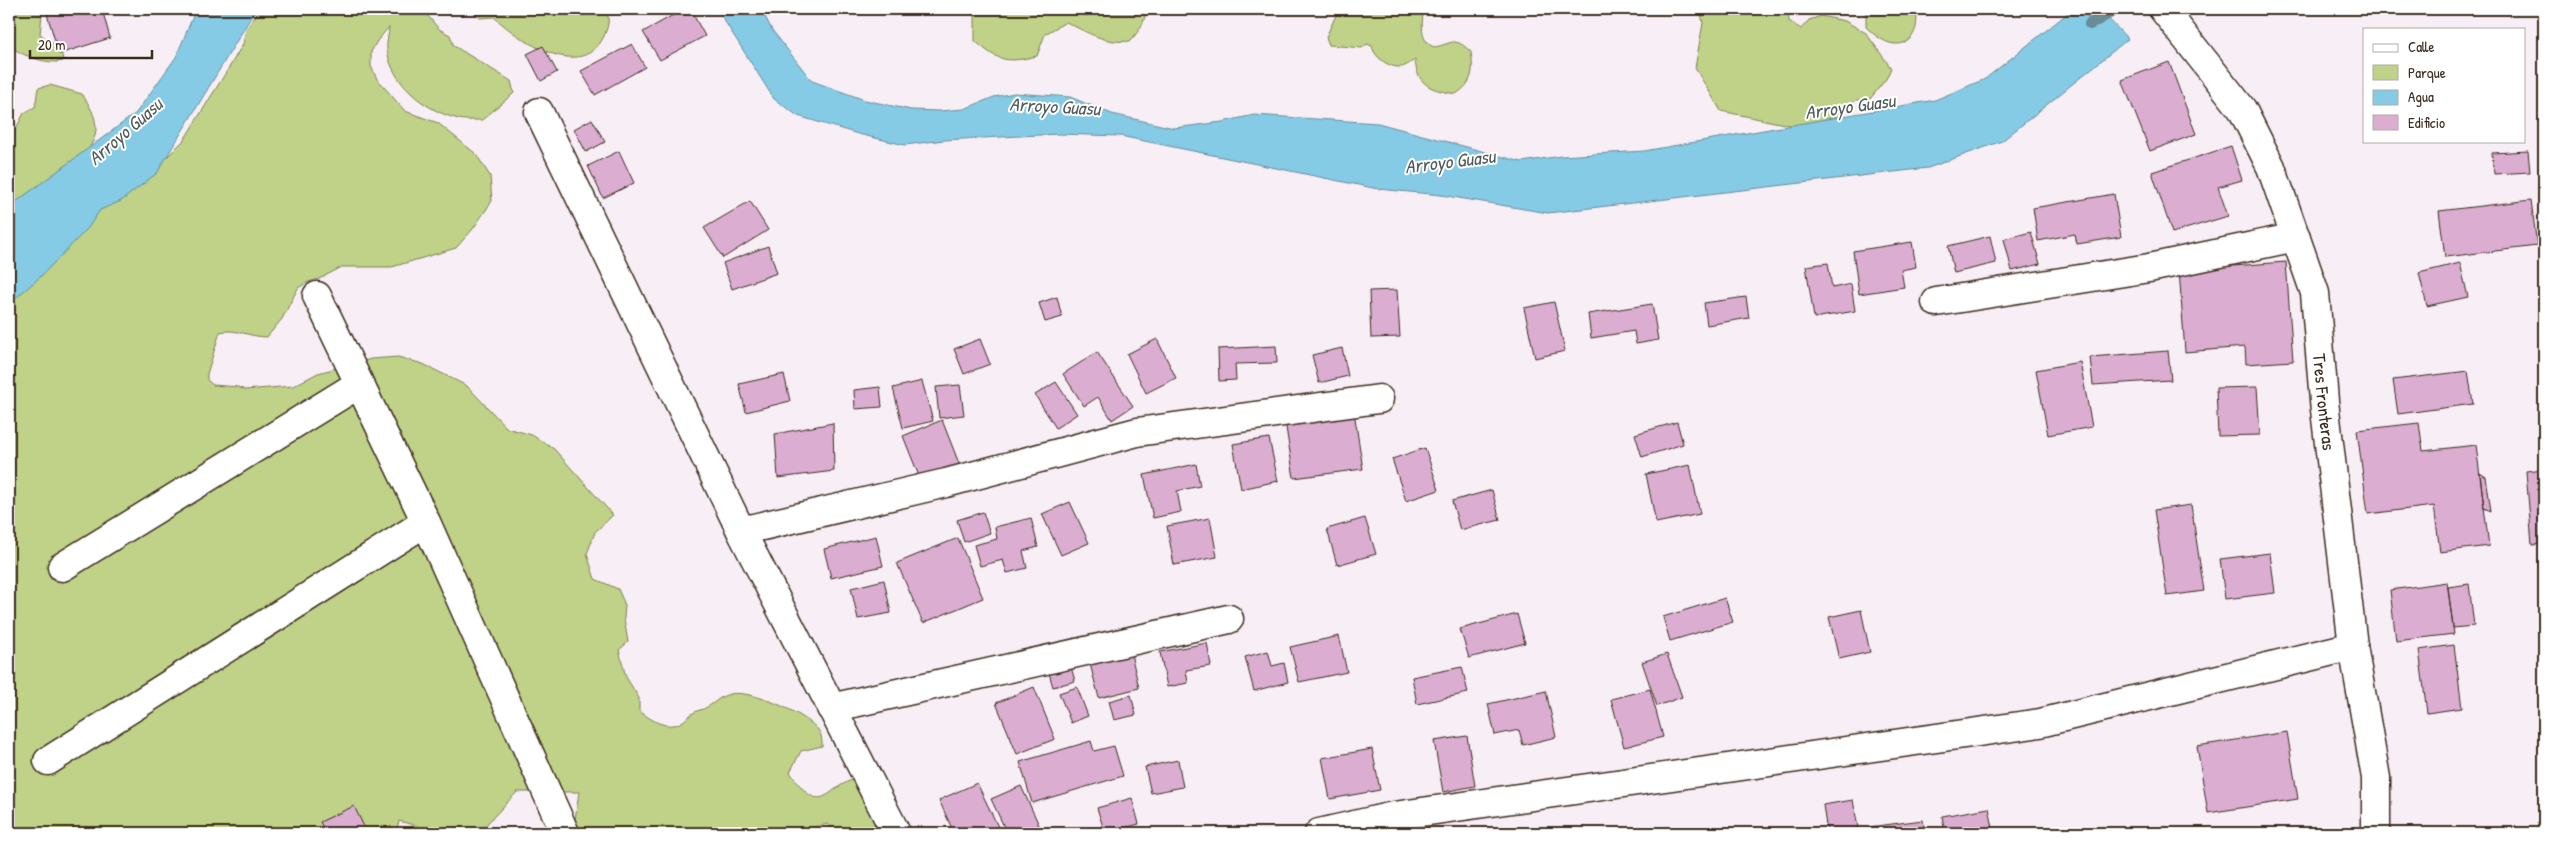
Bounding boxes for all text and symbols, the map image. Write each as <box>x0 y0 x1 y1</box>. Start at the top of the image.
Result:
scale bar <box>30 28 152 60</box>
legend <box>2363 28 2526 142</box>
text: 20 m <box>38 34 65 55</box>
text: Calle <box>2408 36 2435 57</box>
text: Parque <box>2408 62 2446 83</box>
text: Agua <box>2408 86 2434 107</box>
water label: Arroyo Guasu <box>1803 87 1898 125</box>
water label: Arroyo Guasu <box>82 91 169 171</box>
water label: Arroyo Guasu <box>1009 91 1102 121</box>
text: Edificio <box>2408 112 2445 133</box>
water label: Arroyo Guasu <box>1403 142 1498 179</box>
street label: Tres Fronteras <box>2308 352 2342 452</box>

